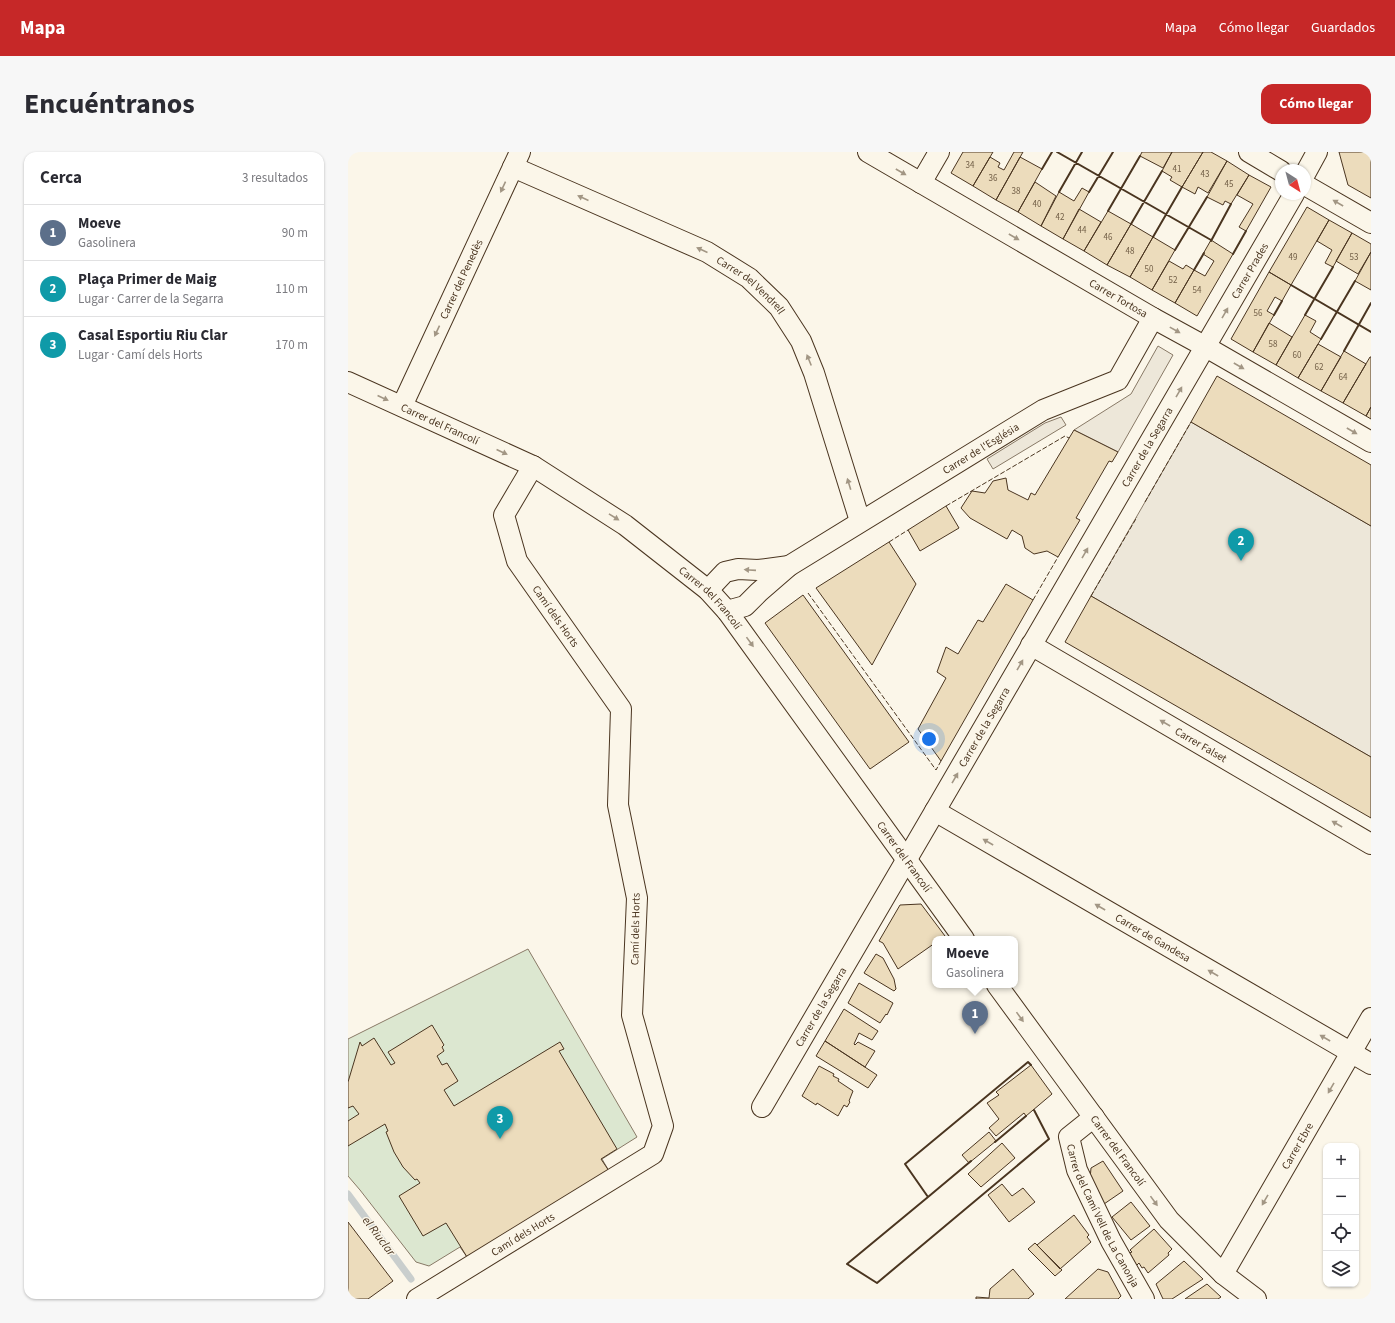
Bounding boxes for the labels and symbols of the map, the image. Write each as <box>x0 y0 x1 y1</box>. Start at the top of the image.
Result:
house number: 34 <box>966 159 975 172</box>
house number: 41 <box>1173 163 1181 176</box>
north arrow <box>1275 164 1311 200</box>
one-way arrow <box>895 168 907 175</box>
house number: 43 <box>1201 168 1210 181</box>
house number: 36 <box>989 172 998 185</box>
house number: 45 <box>1225 178 1234 191</box>
one-way arrow <box>500 182 506 193</box>
house number: 38 <box>1012 185 1021 198</box>
one-way arrow <box>577 195 588 201</box>
house number: 40 <box>1033 198 1042 211</box>
one-way arrow <box>1332 200 1344 207</box>
house number: 42 <box>1056 211 1065 224</box>
house number: 44 <box>1078 224 1087 237</box>
house number: 46 <box>1104 231 1113 244</box>
one-way arrow <box>1008 233 1020 240</box>
street label: Carrer del Penedès <box>436 236 487 322</box>
street label: Carrer Prades <box>1228 240 1272 302</box>
house number: 48 <box>1126 245 1135 258</box>
one-way arrow <box>696 247 707 253</box>
house number: 49 <box>1289 251 1298 264</box>
house number: 53 <box>1350 251 1359 264</box>
street label: Carrer del Vendrell <box>713 253 789 317</box>
house number: 50 <box>1145 263 1154 276</box>
house number: 52 <box>1169 274 1178 287</box>
street label: Carrer Tortosa <box>1086 275 1150 321</box>
house number: 54 <box>1193 284 1202 297</box>
one-way arrow <box>1222 307 1229 319</box>
house number: 56 <box>1254 307 1263 320</box>
one-way arrow <box>434 325 440 336</box>
one-way arrow <box>1169 326 1181 333</box>
house number: 58 <box>1269 338 1278 351</box>
house number: 60 <box>1293 349 1302 362</box>
one-way arrow <box>806 355 812 366</box>
house number: 62 <box>1315 361 1324 374</box>
one-way arrow <box>1233 363 1245 370</box>
house number: 64 <box>1339 371 1348 384</box>
one-way arrow <box>1176 386 1183 398</box>
one-way arrow <box>378 395 389 401</box>
street label: Carrer del Francolí <box>398 400 481 449</box>
street label: Carrer de la Segarra <box>1118 404 1176 490</box>
street label: Carrer de l'Església <box>940 420 1022 478</box>
one-way arrow <box>1346 428 1358 435</box>
one-way arrow <box>496 449 507 455</box>
one-way arrow <box>846 478 852 490</box>
one-way arrow <box>608 514 620 521</box>
pin: 2 <box>1228 528 1254 561</box>
one-way arrow <box>1082 547 1089 559</box>
street label: Carrer del Francolí <box>676 563 745 633</box>
one-way arrow <box>744 566 756 573</box>
street label: Camí dels Horts <box>529 582 583 650</box>
one-way arrow <box>746 637 754 647</box>
one-way arrow <box>1016 659 1023 671</box>
street label: Carrer de la Segarra <box>955 684 1013 770</box>
one-way arrow <box>1159 720 1171 727</box>
street label: Carrer Falset <box>1172 724 1230 766</box>
your location <box>919 729 939 749</box>
one-way arrow <box>951 772 958 783</box>
street label: Carrer del Francolí <box>873 818 935 895</box>
one-way arrow <box>1331 820 1343 827</box>
one-way arrow <box>982 838 994 845</box>
street label: Camí dels Horts <box>627 892 644 965</box>
one-way arrow <box>1094 904 1106 911</box>
street label: Carrer de Gandesa <box>1112 910 1193 966</box>
street label: Carrer de la Segarra <box>792 964 850 1050</box>
one-way arrow <box>1207 969 1219 976</box>
pin: 1 <box>962 1001 988 1034</box>
one-way arrow <box>1016 1011 1024 1022</box>
one-way arrow <box>1319 1034 1331 1041</box>
one-way arrow <box>1327 1082 1334 1094</box>
pin: 3 <box>487 1106 513 1139</box>
street label: Carrer del Francolí <box>1087 1112 1149 1189</box>
street label: Carrer Ebre <box>1278 1119 1317 1172</box>
street label: Carrer del Camí Vell de La Canonja <box>1063 1143 1143 1290</box>
one-way arrow <box>1262 1194 1269 1206</box>
one-way arrow <box>1150 1196 1158 1206</box>
street label: Camí dels Horts <box>488 1209 558 1260</box>
water label: el Riuclar <box>358 1213 400 1260</box>

